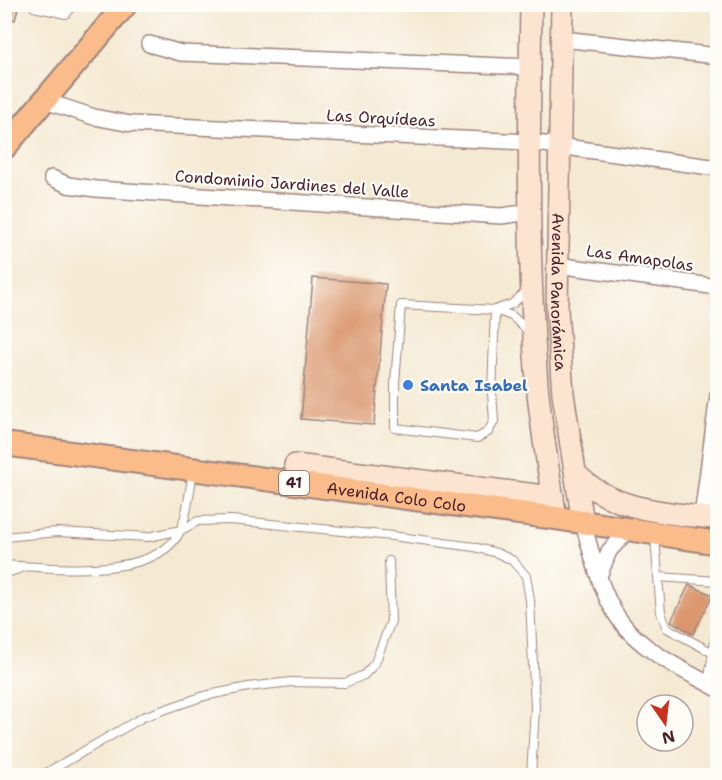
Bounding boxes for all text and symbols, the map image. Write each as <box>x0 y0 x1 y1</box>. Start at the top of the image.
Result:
street label: Las Orquídeas <box>326 105 436 131</box>
street label: Condominio Jardines del Valle <box>174 165 410 203</box>
street label: Avenida Panorámica <box>546 213 572 372</box>
street label: Las Amapolas <box>585 240 695 276</box>
place label: Santa Isabel <box>420 375 528 396</box>
marker: Santa Isabel <box>401 378 415 392</box>
road number: 41 <box>279 471 309 495</box>
street label: Avenida Colo Colo <box>326 477 467 516</box>
north arrow <box>635 693 695 753</box>
text: N <box>660 725 677 749</box>

